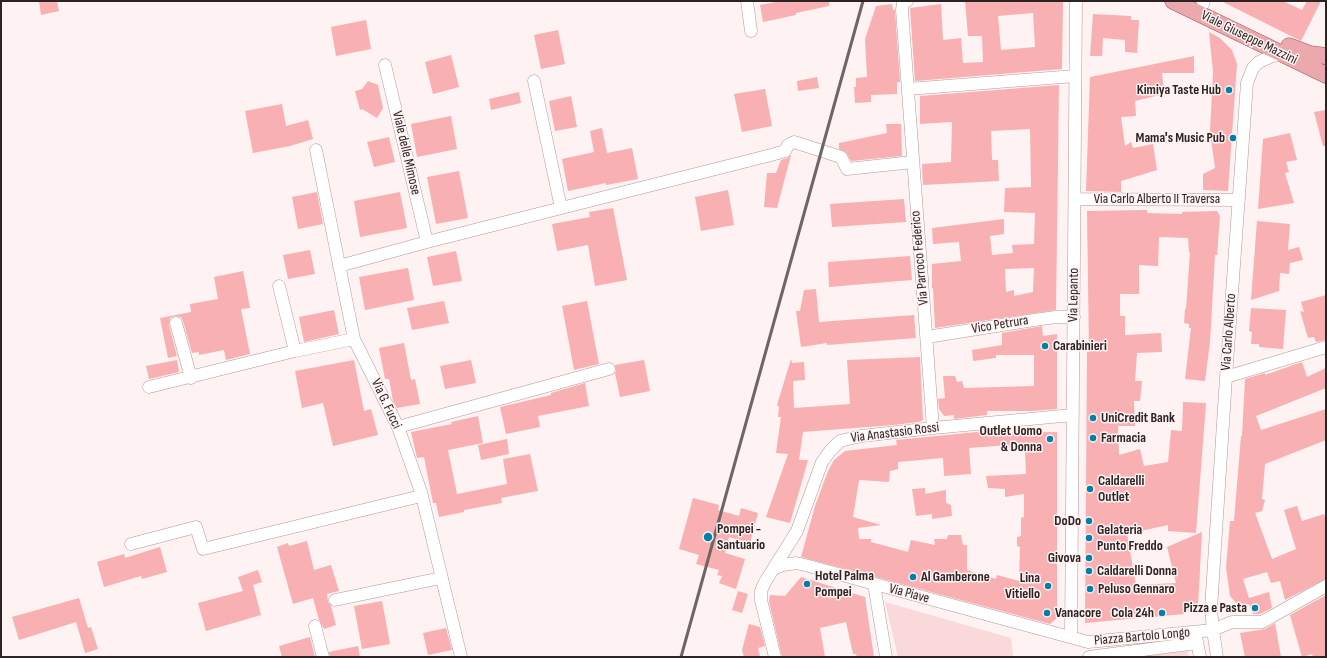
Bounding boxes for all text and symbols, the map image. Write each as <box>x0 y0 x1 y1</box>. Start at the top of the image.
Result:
street label: Viale Giuseppe Mazzini <box>1198 7 1300 69</box>
place label: Kimiya Taste Hub <box>1137 82 1221 98</box>
marker: Kimiya Taste Hub <box>1224 85 1234 95</box>
street label: Viale delle Mimose <box>388 109 424 197</box>
place label: Mama's Music Pub <box>1136 130 1225 146</box>
marker: Mama's Music Pub <box>1228 133 1238 143</box>
street label: Via Carlo Alberto II Traversa <box>1094 191 1220 207</box>
street label: Via Parroco Federico <box>907 210 933 306</box>
street label: Via Lepanto <box>1065 268 1083 322</box>
street label: Via Carlo Alberto <box>1218 293 1240 371</box>
street label: Vico Petrura <box>970 312 1030 338</box>
place label: Carabinieri <box>1053 338 1107 354</box>
marker: Carabinieri <box>1040 341 1050 351</box>
street label: Via G. Fucci <box>367 376 405 432</box>
place label: UniCredit Bank <box>1101 410 1175 426</box>
marker: UniCredit Bank <box>1088 413 1098 423</box>
street label: Via Anastasio Rossi <box>850 419 940 447</box>
place label: Outlet Uomo & Donna <box>980 423 1042 456</box>
place label: Farmacia <box>1101 430 1146 446</box>
marker: Farmacia <box>1088 433 1098 443</box>
marker: Outlet Uomo & Donna <box>1045 434 1055 444</box>
place label: Caldarelli Outlet <box>1098 473 1144 506</box>
marker: Caldarelli Outlet <box>1085 484 1095 494</box>
place label: DoDo <box>1054 513 1081 529</box>
marker: DoDo <box>1084 516 1094 526</box>
place label: Pompei - Santuario <box>717 521 765 554</box>
place label: Gelateria Punto Freddo <box>1097 522 1163 554</box>
marker: Pompei - Santuario <box>702 531 714 543</box>
marker: Gelateria Punto Freddo <box>1084 533 1094 543</box>
place label: Givova <box>1048 550 1081 566</box>
marker: Givova <box>1084 553 1094 563</box>
place label: Caldarelli Donna <box>1097 563 1177 579</box>
marker: Caldarelli Donna <box>1084 566 1094 576</box>
place label: Hotel Palma Pompei <box>815 568 874 600</box>
place label: Al Gamberone <box>921 569 990 585</box>
place label: Lina Vitiello <box>1005 570 1040 602</box>
marker: Al Gamberone <box>908 572 918 582</box>
marker: Hotel Palma Pompei <box>802 579 812 589</box>
street label: Via Piave <box>887 581 931 607</box>
marker: Lina Vitiello <box>1043 581 1053 591</box>
place label: Peluso Gennaro <box>1098 581 1175 597</box>
marker: Peluso Gennaro <box>1085 584 1095 594</box>
place label: Pizza e Pasta <box>1183 600 1247 616</box>
marker: Pizza e Pasta <box>1250 603 1260 613</box>
place label: Vanacore <box>1055 605 1101 621</box>
place label: Cola 24h <box>1111 605 1154 621</box>
marker: Vanacore <box>1042 608 1052 618</box>
marker: Cola 24h <box>1157 608 1167 618</box>
street label: Piazza Bartolo Longo <box>1093 624 1191 650</box>

